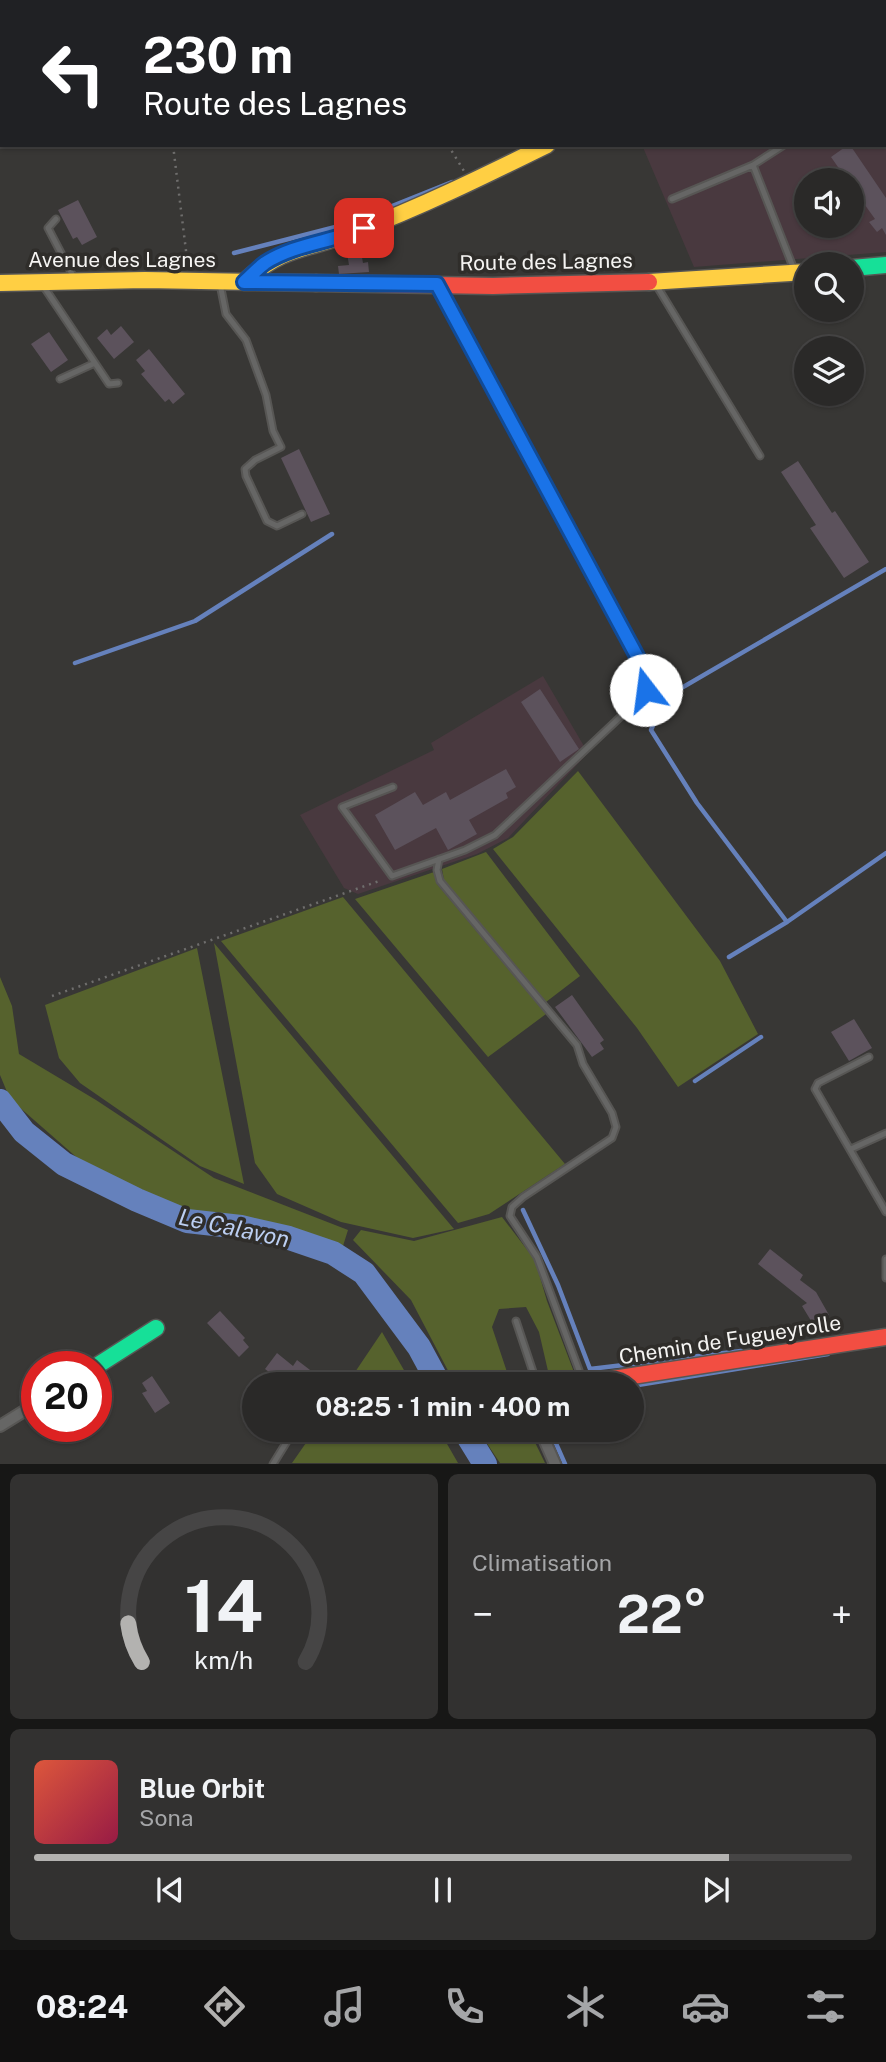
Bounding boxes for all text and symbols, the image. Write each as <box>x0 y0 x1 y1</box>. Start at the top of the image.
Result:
text: 230 m <box>143 26 293 84</box>
icon: left <box>28 28 119 119</box>
text: Route des Lagnes <box>143 85 407 122</box>
map controls <box>794 168 864 406</box>
button: sound <box>794 168 864 238</box>
pin <box>334 198 394 258</box>
icon: arrive <box>345 209 383 247</box>
street label: Avenue des Lagnes <box>28 247 216 272</box>
street label: Route des Lagnes <box>459 247 633 276</box>
button: search <box>794 252 864 322</box>
button: layers <box>794 336 864 406</box>
position arrow <box>609 653 683 727</box>
water label: Le Calavon <box>176 1203 292 1252</box>
street label: Chemin de Fugueyrolle <box>617 1310 843 1369</box>
speed limit sign: 20 <box>21 1351 112 1442</box>
text: 08:25 · 1 min · 400 m <box>316 1391 570 1422</box>
text: Climatisation <box>472 1549 612 1576</box>
text: 14 <box>185 1564 263 1649</box>
text: 22° <box>617 1584 707 1645</box>
text: − <box>472 1592 493 1637</box>
text: + <box>831 1592 852 1637</box>
text: km/h <box>195 1645 253 1675</box>
text: Blue Orbit <box>139 1773 265 1804</box>
text: Sona <box>139 1804 193 1831</box>
icon: previous <box>151 1871 189 1909</box>
icon: pause <box>424 1871 462 1909</box>
icon: next <box>697 1871 735 1909</box>
icon: directions <box>200 1982 249 2031</box>
icon: music <box>320 1982 369 2031</box>
icon: phone <box>440 1982 489 2031</box>
icon: climate <box>561 1982 610 2031</box>
icon: car <box>681 1982 730 2031</box>
icon: filters <box>801 1982 850 2031</box>
text: 08:24 <box>36 1988 128 2025</box>

